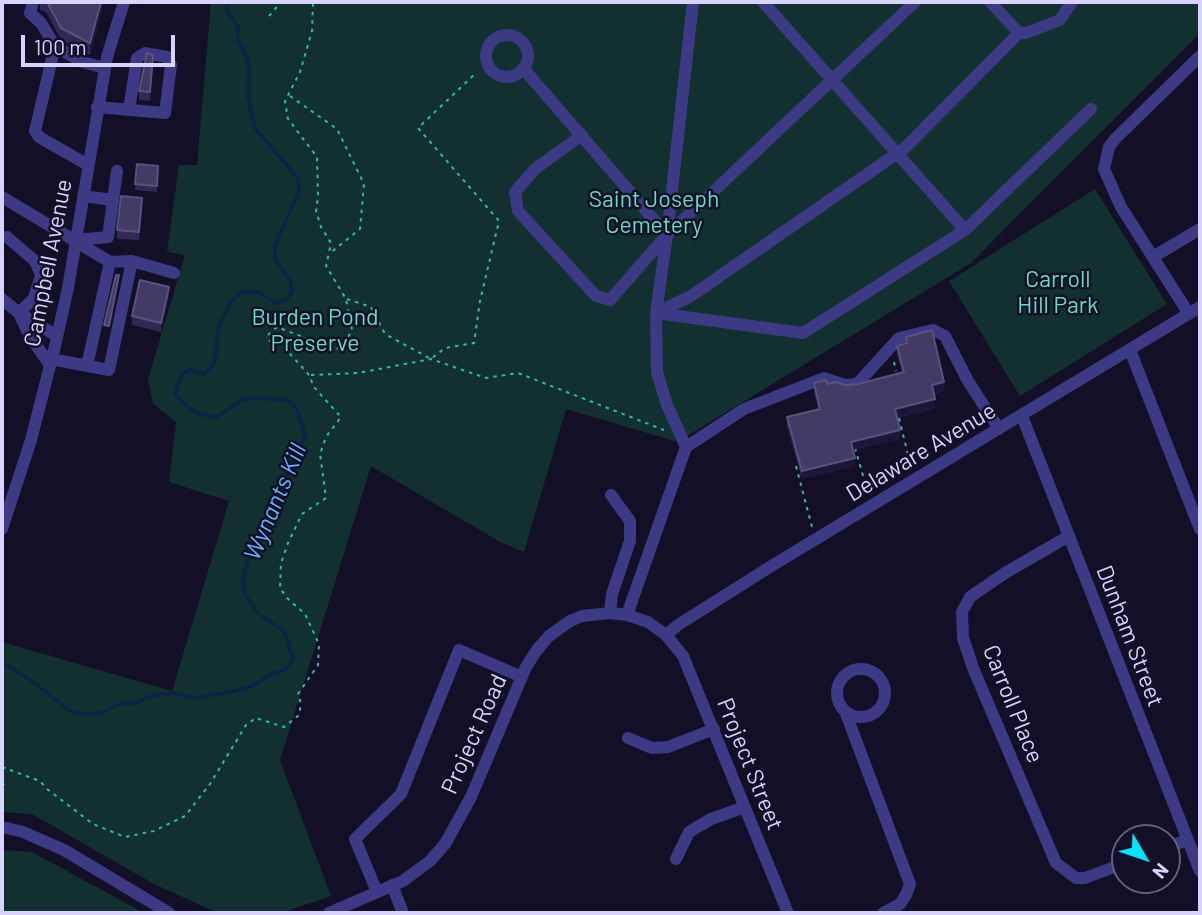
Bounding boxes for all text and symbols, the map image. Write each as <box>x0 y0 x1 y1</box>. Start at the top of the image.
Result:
scale bar <box>24 21 178 65</box>
text: 100 m <box>34 34 87 59</box>
street label: Campbell Avenue <box>18 177 78 349</box>
park label: Saint Joseph Cemetery <box>589 185 719 239</box>
park label: Carroll Hill Park <box>1017 265 1099 319</box>
park label: Burden Pond Preserve <box>251 303 379 357</box>
street label: Delaware Avenue <box>841 396 1001 508</box>
water label: Wynants Kill <box>238 439 312 565</box>
street label: Dunham Street <box>1090 561 1170 711</box>
street label: Carroll Place <box>977 641 1049 767</box>
street label: Project Road <box>435 670 513 798</box>
street label: Project Street <box>711 694 789 834</box>
north arrow <box>1111 824 1181 894</box>
text: N <box>1148 859 1174 883</box>

